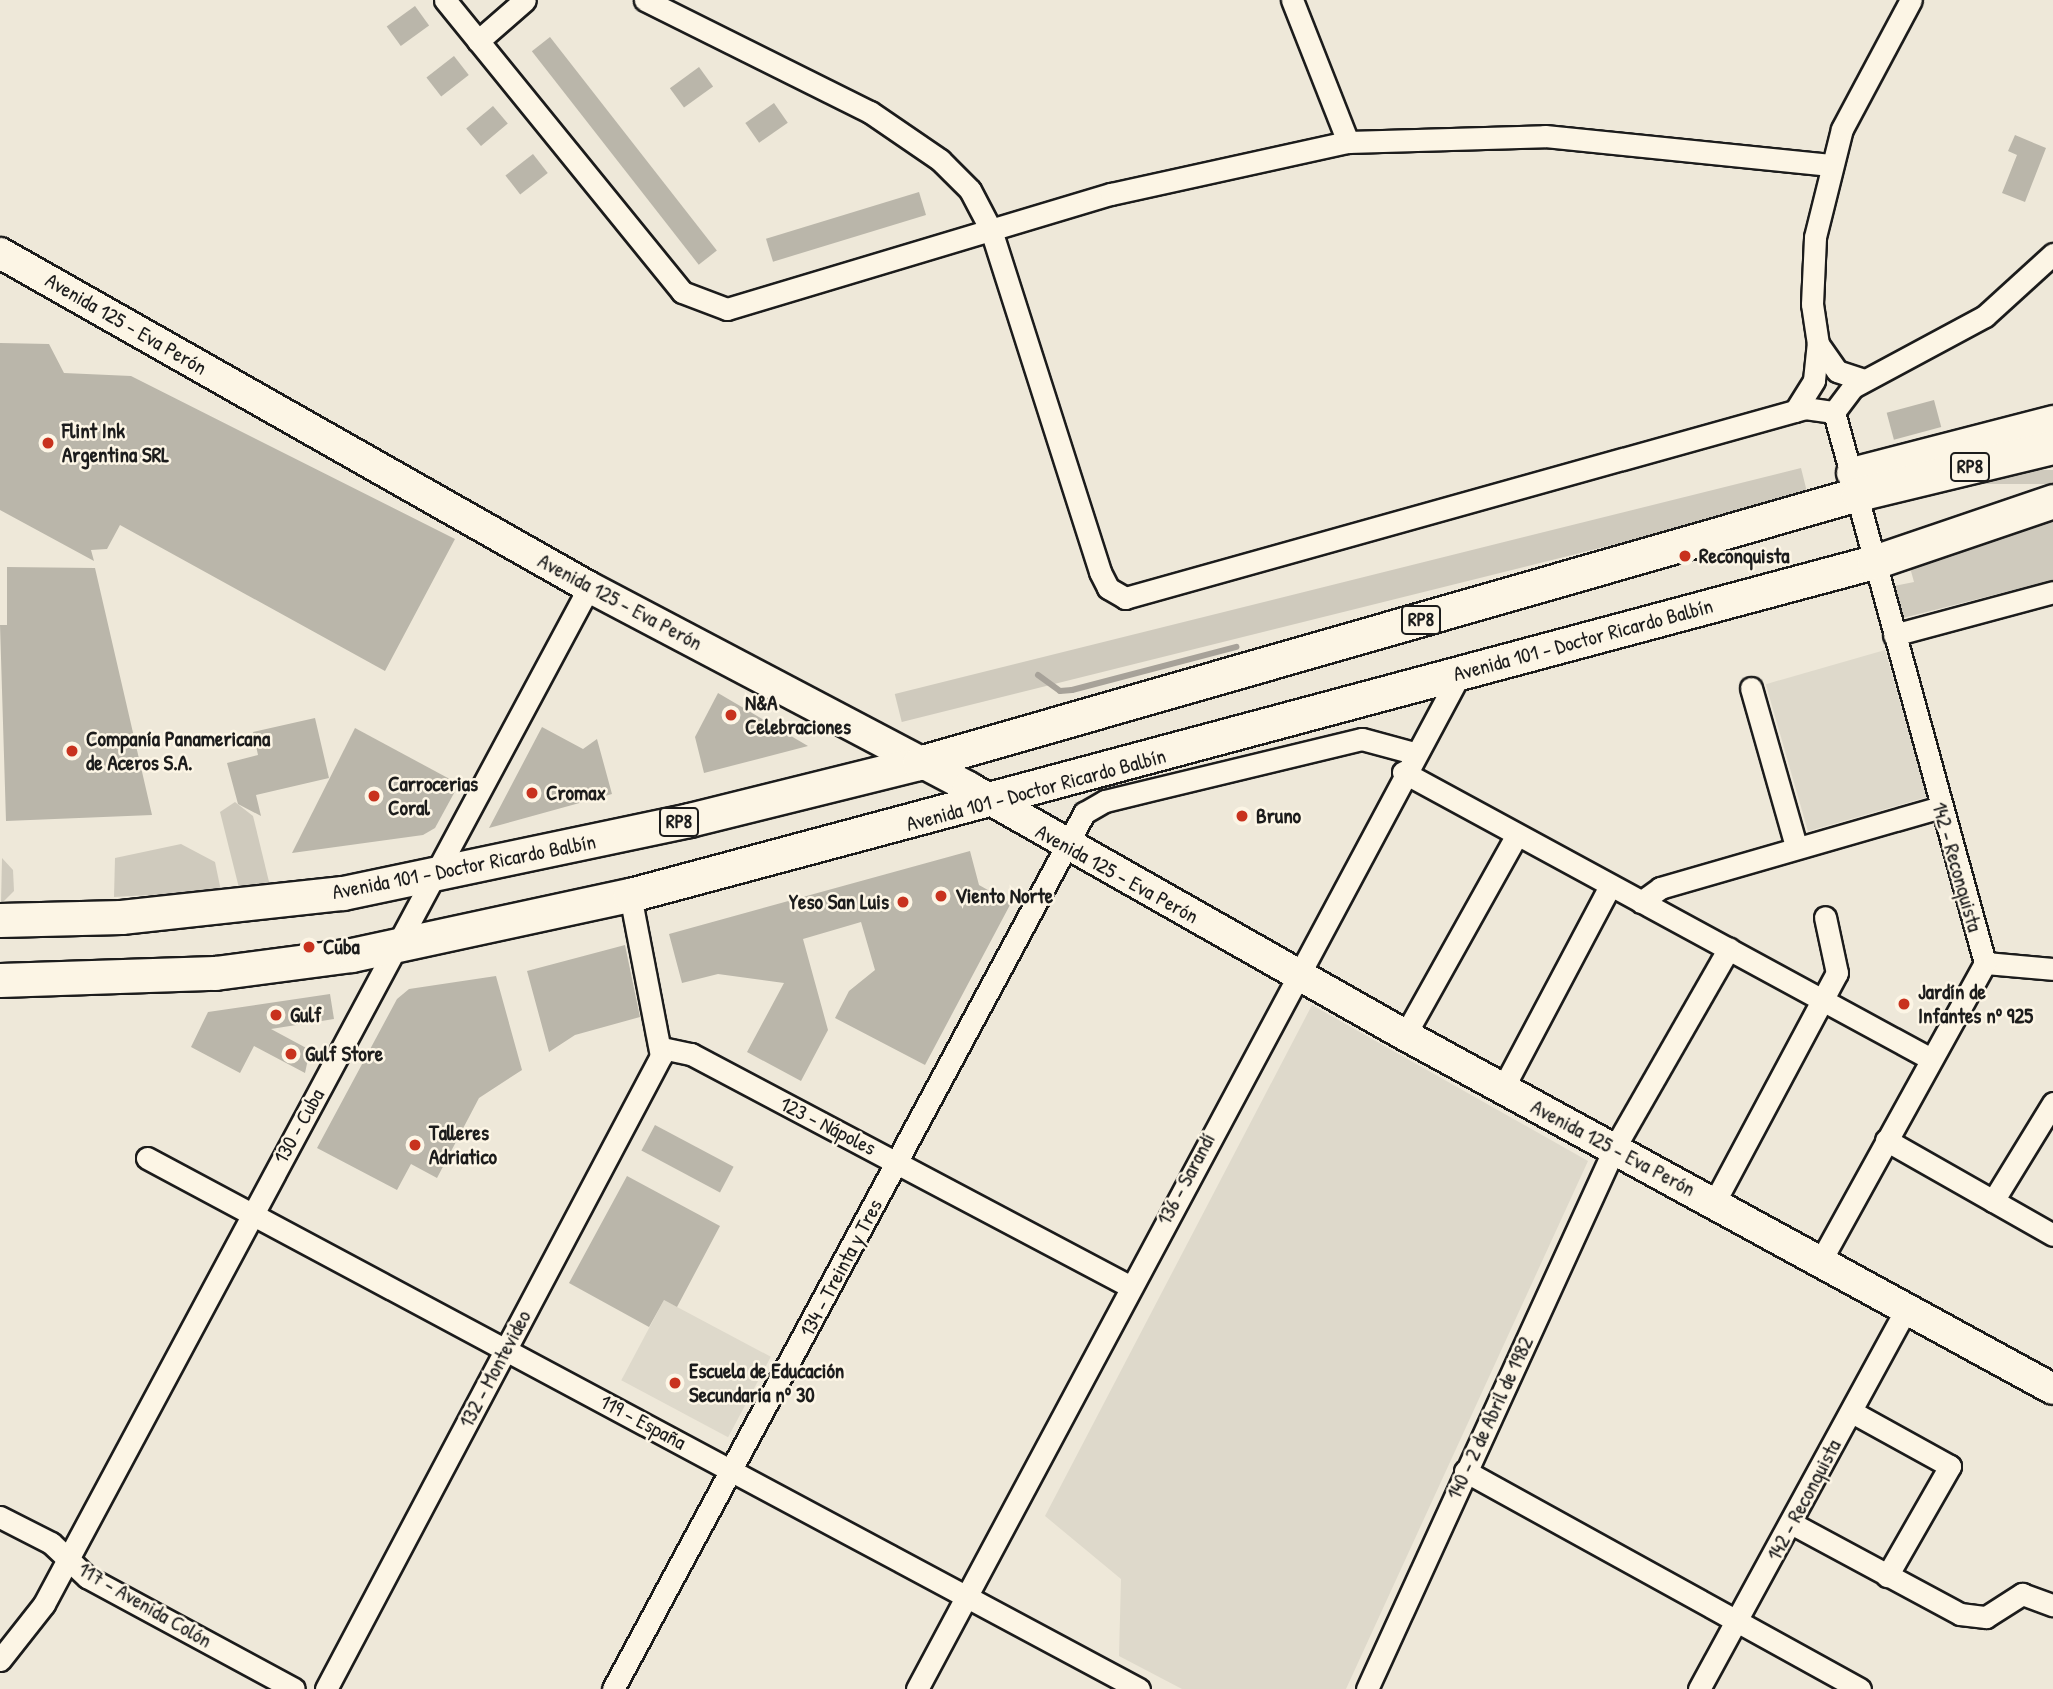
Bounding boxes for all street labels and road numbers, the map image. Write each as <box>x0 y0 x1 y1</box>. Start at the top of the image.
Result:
street label: Avenida 125 - Eva Perón <box>41 268 211 380</box>
road number: RP8 <box>1949 452 1991 482</box>
street label: Avenida 125 - Eva Perón <box>534 548 706 656</box>
street label: Avenida 101 - Doctor Ricardo Balbín <box>1450 593 1716 687</box>
road number: RP8 <box>1400 604 1442 636</box>
street label: Avenida 101 - Doctor Ricardo Balbín <box>903 743 1169 837</box>
street label: 142 - Reconquista <box>1926 799 1988 935</box>
road number: RP8 <box>658 806 700 838</box>
street label: Avenida 125 - Eva Perón <box>1031 819 1203 929</box>
street label: Avenida 101 - Doctor Ricardo Balbín <box>330 829 598 905</box>
street label: 130 - Cuba <box>268 1084 330 1168</box>
street label: 123 - Nápoles <box>776 1091 880 1161</box>
street label: Avenida 125 - Eva Perón <box>1527 1094 1699 1202</box>
street label: 136 - Sarandí <box>1151 1129 1221 1229</box>
street label: 134 - Treinta y Tres <box>794 1195 888 1341</box>
street label: 132 - Montevideo <box>454 1306 536 1432</box>
street label: 140 - 2 de Abril de 1982 <box>1441 1333 1539 1503</box>
street label: 119 - España <box>596 1389 690 1455</box>
street label: 142 - Reconquista <box>1761 1435 1847 1565</box>
street label: 117 - Avenida Colón <box>74 1557 216 1653</box>

